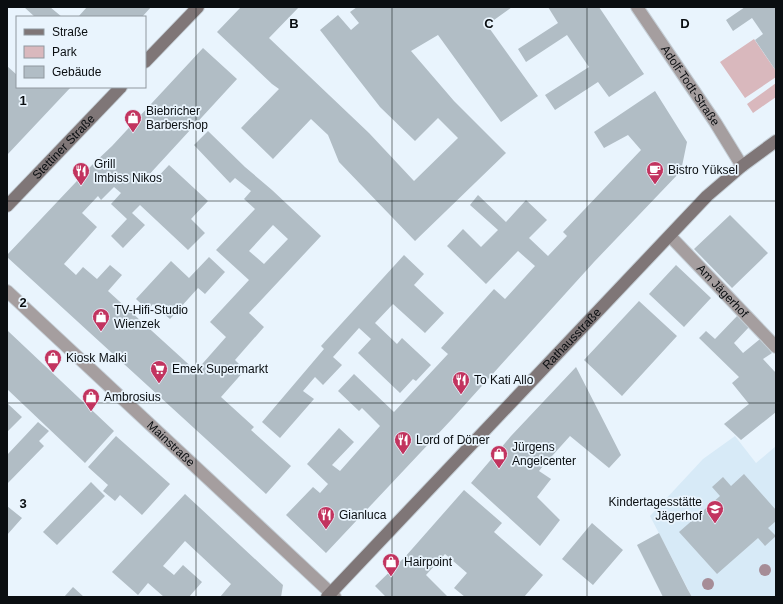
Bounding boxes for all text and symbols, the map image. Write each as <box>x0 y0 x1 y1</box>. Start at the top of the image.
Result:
legend <box>16 16 146 88</box>
text: B <box>289 16 299 31</box>
text: C <box>484 16 494 31</box>
text: D <box>680 16 690 31</box>
text: Straße <box>52 25 88 39</box>
street label: Adolf-Todt-Straße <box>658 43 723 129</box>
text: Park <box>52 45 78 59</box>
text: Gebäude <box>52 65 102 79</box>
text: 1 <box>19 93 27 108</box>
place label: Biebricher Barbershop <box>146 104 208 132</box>
shop icon: Biebricher Barbershop <box>123 108 143 133</box>
street label: Stettiner Straße <box>30 111 98 182</box>
place label: Grill Imbiss Nikos <box>94 157 162 185</box>
cafe icon: Bistro Yüksel <box>645 160 665 185</box>
restaurant icon: Grill Imbiss Nikos <box>71 161 91 186</box>
place label: Bistro Yüksel <box>668 163 738 177</box>
street label: Am Jägerhof <box>694 261 752 321</box>
text: 2 <box>19 295 27 310</box>
place label: TV-Hifi-Studio Wienzek <box>114 303 188 331</box>
street label: Rathausstraße <box>540 305 604 372</box>
shop icon: TV-Hifi-Studio Wienzek <box>91 307 111 332</box>
shop icon: Kiosk Malki <box>43 348 63 373</box>
place label: Kiosk Malki <box>66 351 127 365</box>
supermarket icon: Emek Supermarkt <box>149 359 169 384</box>
place label: Emek Supermarkt <box>172 362 269 376</box>
restaurant icon: To Kati Allo <box>451 370 471 395</box>
place label: To Kati Allo <box>474 373 534 387</box>
shop icon: Ambrosius <box>81 387 101 412</box>
place label: Ambrosius <box>104 390 161 404</box>
street label: Mainstraße <box>144 418 198 470</box>
restaurant icon: Lord of Döner <box>393 430 413 455</box>
place label: Lord of Döner <box>416 433 489 447</box>
place label: Jürgens Angelcenter <box>512 440 576 468</box>
shop icon: Jürgens Angelcenter <box>489 444 509 469</box>
place label: Kindertagesstätte Jägerhof <box>609 495 703 523</box>
text: 3 <box>19 496 27 511</box>
school or university icon: Kindertagesstätte Jägerhof <box>705 499 725 524</box>
restaurant icon: Gianluca <box>316 505 336 530</box>
place label: Gianluca <box>339 508 387 522</box>
shop icon: Hairpoint <box>381 552 401 577</box>
place label: Hairpoint <box>404 555 453 569</box>

